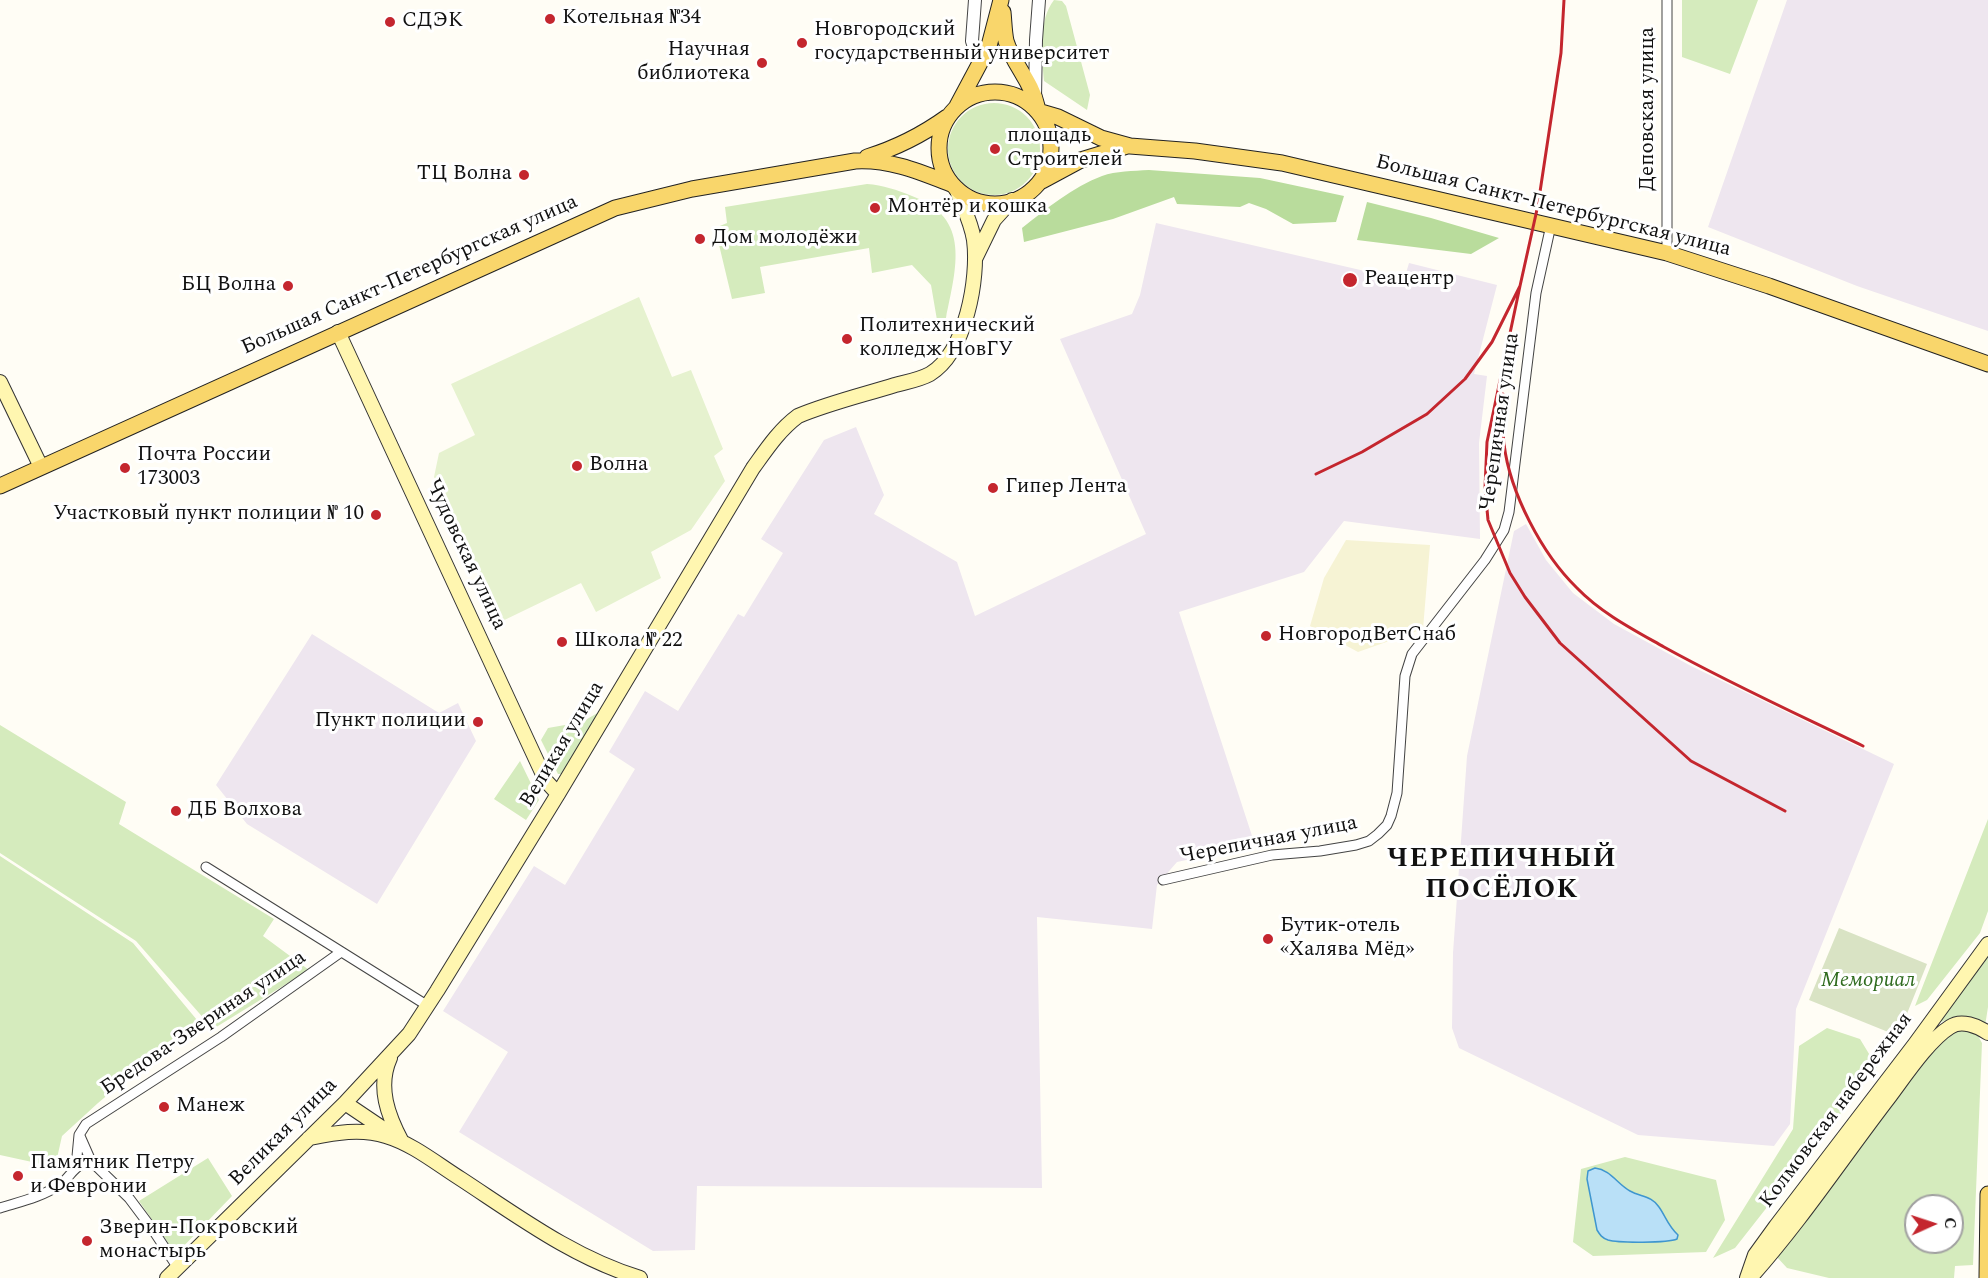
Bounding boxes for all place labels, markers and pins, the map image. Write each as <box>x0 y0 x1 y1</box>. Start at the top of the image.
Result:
place label: Котельная №34 <box>562 6 701 32</box>
place label: СДЭК <box>402 9 463 35</box>
marker: Котельная №34 <box>543 12 557 26</box>
marker: СДЭК <box>383 15 397 29</box>
place label: Новгородский государственный университет <box>814 18 1109 68</box>
marker: Новгородский государственный университет <box>795 36 809 50</box>
place label: Научная библиотека <box>637 38 750 88</box>
marker: Научная библиотека <box>755 56 769 70</box>
place label: площадь Строителей <box>1007 124 1123 174</box>
marker: площадь Строителей <box>988 142 1002 156</box>
place label: ТЦ Волна <box>417 162 512 188</box>
marker: ТЦ Волна <box>517 168 531 182</box>
place label: Монтёр и кошка <box>887 195 1048 221</box>
marker: Монтёр и кошка <box>868 201 882 215</box>
place label: Дом молодёжи <box>712 226 858 252</box>
marker: Дом молодёжи <box>693 232 707 246</box>
place label: Реацентр <box>1364 267 1454 293</box>
marker: Реацентр <box>1341 271 1359 289</box>
place label: БЦ Волна <box>181 273 276 299</box>
marker: БЦ Волна <box>281 279 295 293</box>
place label: Политехнический колледж НовГУ <box>859 314 1035 364</box>
marker: Политехнический колледж НовГУ <box>840 332 854 346</box>
place label: Почта России 173003 <box>137 443 271 493</box>
place label: Волна <box>589 453 648 479</box>
marker: Волна <box>570 459 584 473</box>
marker: Почта России 173003 <box>118 461 132 475</box>
place label: Гипер Лента <box>1005 475 1127 501</box>
marker: Гипер Лента <box>986 481 1000 495</box>
place label: Участковый пункт полиции № 10 <box>53 502 364 528</box>
marker: Участковый пункт полиции № 10 <box>369 508 383 522</box>
place label: НовгородВетСнаб <box>1278 623 1456 649</box>
place label: Школа № 22 <box>574 629 682 655</box>
marker: НовгородВетСнаб <box>1259 629 1273 643</box>
marker: Школа № 22 <box>555 635 569 649</box>
place label: Пункт полиции <box>315 709 466 735</box>
marker: Пункт полиции <box>471 715 485 729</box>
place label: ДБ Волхова <box>188 798 302 824</box>
marker: ДБ Волхова <box>169 804 183 818</box>
place label: Бутик-отель «Халява Мёд» <box>1280 914 1414 964</box>
marker: Бутик-отель «Халява Мёд» <box>1261 932 1275 946</box>
place label: Манеж <box>176 1094 245 1120</box>
marker: Манеж <box>157 1100 171 1114</box>
place label: Памятник Петру и Февронии <box>30 1151 194 1201</box>
marker: Памятник Петру и Февронии <box>11 1169 25 1183</box>
place label: Зверин-Покровский монастырь <box>99 1216 298 1266</box>
marker: Зверин-Покровский монастырь <box>80 1234 94 1248</box>

